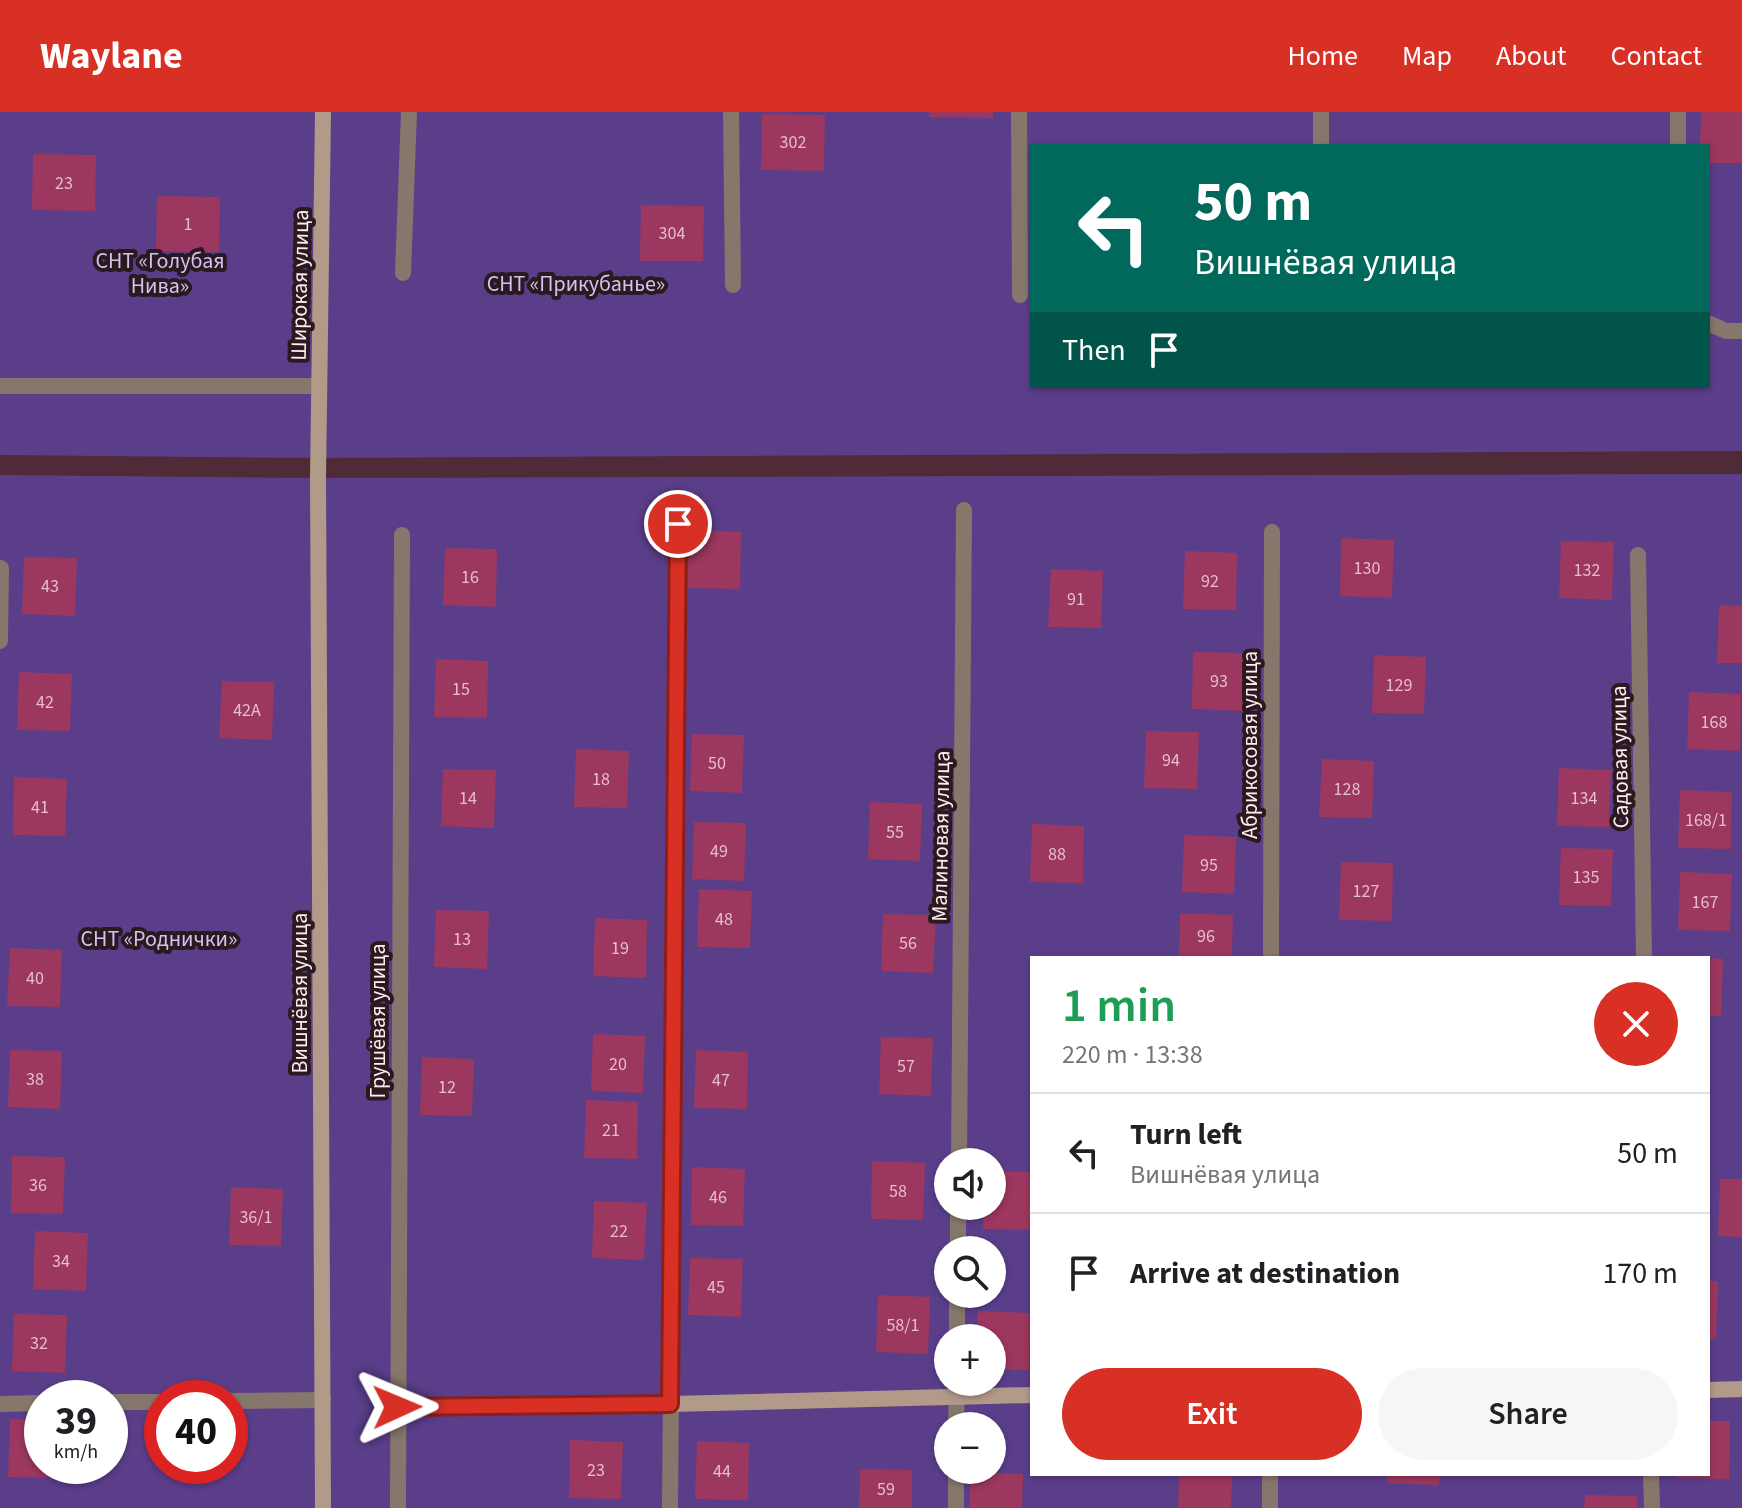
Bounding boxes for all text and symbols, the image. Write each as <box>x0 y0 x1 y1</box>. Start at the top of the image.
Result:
text: Waylane <box>40 29 183 83</box>
text: Home <box>1287 36 1358 76</box>
text: Map <box>1402 36 1452 76</box>
text: About <box>1496 36 1567 76</box>
text: Contact <box>1611 36 1702 76</box>
house number: 302 <box>780 130 806 155</box>
text: 50 m <box>1194 163 1312 242</box>
house number: 23 <box>55 171 73 196</box>
icon: left <box>1062 176 1166 280</box>
street label: Широкая улица <box>283 209 317 361</box>
house number: 1 <box>184 212 192 237</box>
house number: 304 <box>659 221 685 246</box>
text: Вишнёвая улица <box>1194 237 1457 288</box>
park label: СНТ «Голубая Нива» <box>95 245 225 302</box>
park label: СНТ «Прикубанье» <box>487 268 665 300</box>
icon: arrive <box>1142 328 1186 372</box>
text: Then <box>1062 329 1126 372</box>
pin <box>644 490 712 558</box>
icon: arrive <box>656 502 700 546</box>
house number: 130 <box>1354 556 1380 581</box>
house number: 132 <box>1574 558 1600 583</box>
house number: 16 <box>461 565 479 590</box>
house number: 92 <box>1201 569 1219 594</box>
house number: 43 <box>41 574 59 599</box>
house number: 91 <box>1067 587 1085 612</box>
street label: Абрикосовая улица <box>1234 651 1266 839</box>
house number: 93 <box>1210 669 1228 694</box>
house number: 129 <box>1386 673 1412 698</box>
house number: 15 <box>452 677 470 702</box>
street label: Садовая улица <box>1603 685 1637 829</box>
house number: 42 <box>36 690 54 715</box>
house number: 42А <box>233 698 261 723</box>
house number: 168 <box>1701 710 1727 735</box>
house number: 94 <box>1162 748 1180 773</box>
street label: Малиновая улица <box>924 750 958 922</box>
house number: 50 <box>708 751 726 776</box>
house number: 18 <box>592 767 610 792</box>
house number: 128 <box>1334 777 1360 802</box>
house number: 14 <box>459 786 477 811</box>
house number: 134 <box>1571 786 1597 811</box>
house number: 41 <box>31 795 49 820</box>
house number: 168/1 <box>1685 808 1727 833</box>
house number: 55 <box>886 820 904 845</box>
house number: 49 <box>710 839 728 864</box>
house number: 88 <box>1048 842 1066 867</box>
house number: 95 <box>1200 853 1218 878</box>
house number: 135 <box>1573 865 1599 890</box>
house number: 127 <box>1353 879 1379 904</box>
house number: 167 <box>1692 890 1718 915</box>
house number: 48 <box>715 907 733 932</box>
street label: Вишнёвая улица <box>284 913 316 1073</box>
park label: СНТ «Роднички» <box>81 923 237 955</box>
house number: 96 <box>1197 924 1215 949</box>
house number: 13 <box>453 927 471 952</box>
house number: 56 <box>899 931 917 956</box>
house number: 19 <box>611 936 629 961</box>
street label: Грушёвая улица <box>362 943 394 1099</box>
house number: 40 <box>26 966 44 991</box>
text: 1 min <box>1062 972 1176 1040</box>
button: close <box>1594 982 1678 1066</box>
text: 220 m · 13:38 <box>1062 1036 1203 1073</box>
house number: 20 <box>609 1052 627 1077</box>
house number: 57 <box>897 1054 915 1079</box>
house number: 38 <box>26 1067 44 1092</box>
house number: 47 <box>712 1068 730 1093</box>
house number: 12 <box>438 1075 456 1100</box>
text: Turn left <box>1130 1113 1242 1156</box>
house number: 21 <box>602 1118 620 1143</box>
icon: left <box>1062 1131 1106 1175</box>
text: 50 m <box>1617 1132 1678 1175</box>
map controls <box>934 1148 1006 1484</box>
button: sound <box>934 1148 1006 1220</box>
text: Вишнёвая улица <box>1130 1156 1320 1193</box>
house number: 36 <box>29 1173 47 1198</box>
house number: 58 <box>889 1179 907 1204</box>
house number: 46 <box>709 1185 727 1210</box>
house number: 36/1 <box>239 1205 273 1230</box>
house number: 22 <box>610 1219 628 1244</box>
button: search <box>934 1236 1006 1308</box>
house number: 34 <box>52 1249 70 1274</box>
icon: arrive <box>1062 1251 1106 1295</box>
text: Arrive at destination <box>1130 1252 1400 1295</box>
text: 170 m <box>1602 1252 1678 1295</box>
house number: 45 <box>707 1275 725 1300</box>
house number: 58/1 <box>886 1313 920 1338</box>
button: + <box>934 1324 1006 1396</box>
house number: 32 <box>30 1331 48 1356</box>
position arrow <box>355 1365 439 1449</box>
button: Exit <box>1062 1368 1362 1460</box>
button: Share <box>1378 1368 1678 1460</box>
speed limit sign: 40 <box>144 1380 248 1484</box>
text: 39 <box>55 1393 97 1450</box>
button: − <box>934 1412 1006 1484</box>
text: km/h <box>54 1438 98 1466</box>
house number: 23 <box>587 1458 605 1483</box>
house number: 44 <box>713 1459 731 1484</box>
house number: 59 <box>877 1477 895 1502</box>

